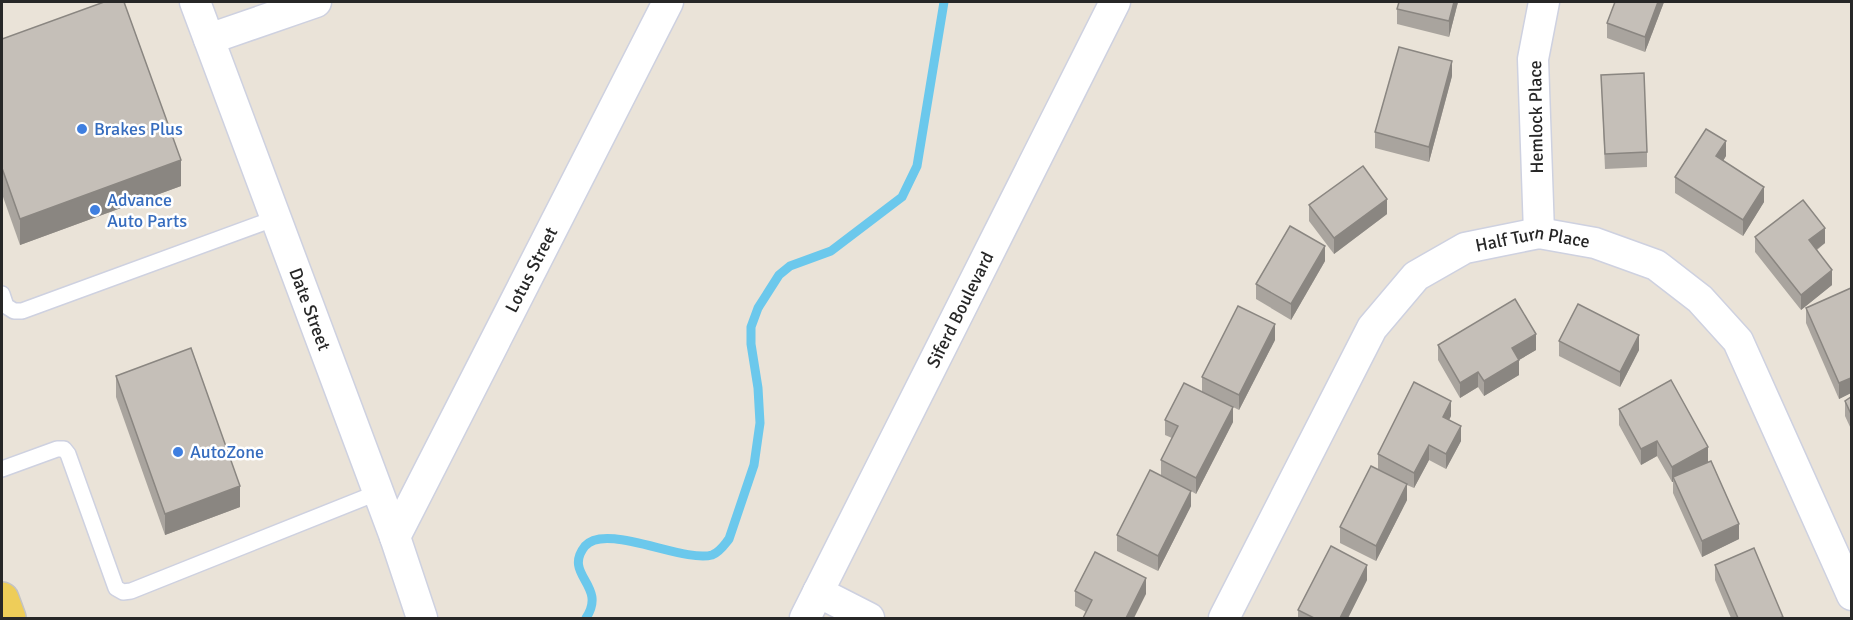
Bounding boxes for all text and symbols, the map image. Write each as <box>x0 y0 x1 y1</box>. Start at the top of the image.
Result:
street label: Hemlock Place <box>1524 60 1548 174</box>
place label: Brakes Plus <box>94 118 183 140</box>
marker: Brakes Plus <box>75 122 89 136</box>
place label: Advance Auto Parts <box>107 189 187 232</box>
marker: Advance Auto Parts <box>88 203 102 217</box>
street label: Half Turn Place <box>1473 221 1592 257</box>
street label: Lotus Street <box>500 223 562 316</box>
street label: Siferd Boulevard <box>922 248 998 372</box>
street label: Date Street <box>284 265 335 354</box>
place label: AutoZone <box>190 441 264 463</box>
marker: AutoZone <box>171 445 185 459</box>

